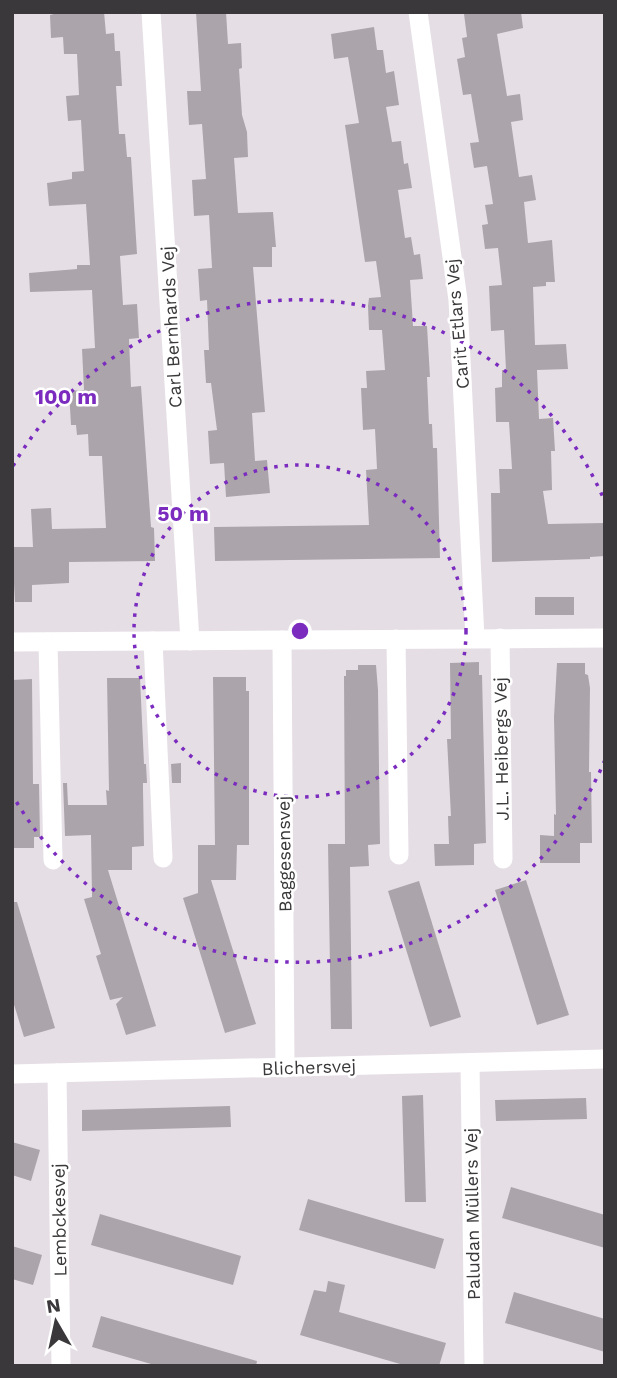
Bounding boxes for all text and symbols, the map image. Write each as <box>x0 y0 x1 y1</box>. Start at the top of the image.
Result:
street label: Carl Bernhards Vej <box>156 245 186 409</box>
street label: Carit Etlars Vej <box>441 258 473 390</box>
text: 100 m <box>35 384 97 409</box>
text: 50 m <box>157 501 209 526</box>
centre of rings <box>288 619 312 643</box>
street label: J.L. Heibergs Vej <box>489 677 513 821</box>
street label: Baggesensvej <box>272 796 296 912</box>
street label: Blichersvej <box>261 1055 357 1079</box>
street label: Paludan Müllers Vej <box>460 1128 484 1300</box>
street label: Lembckesvej <box>48 1163 70 1277</box>
north arrow <box>21 1287 91 1357</box>
text: N <box>45 1293 62 1318</box>

